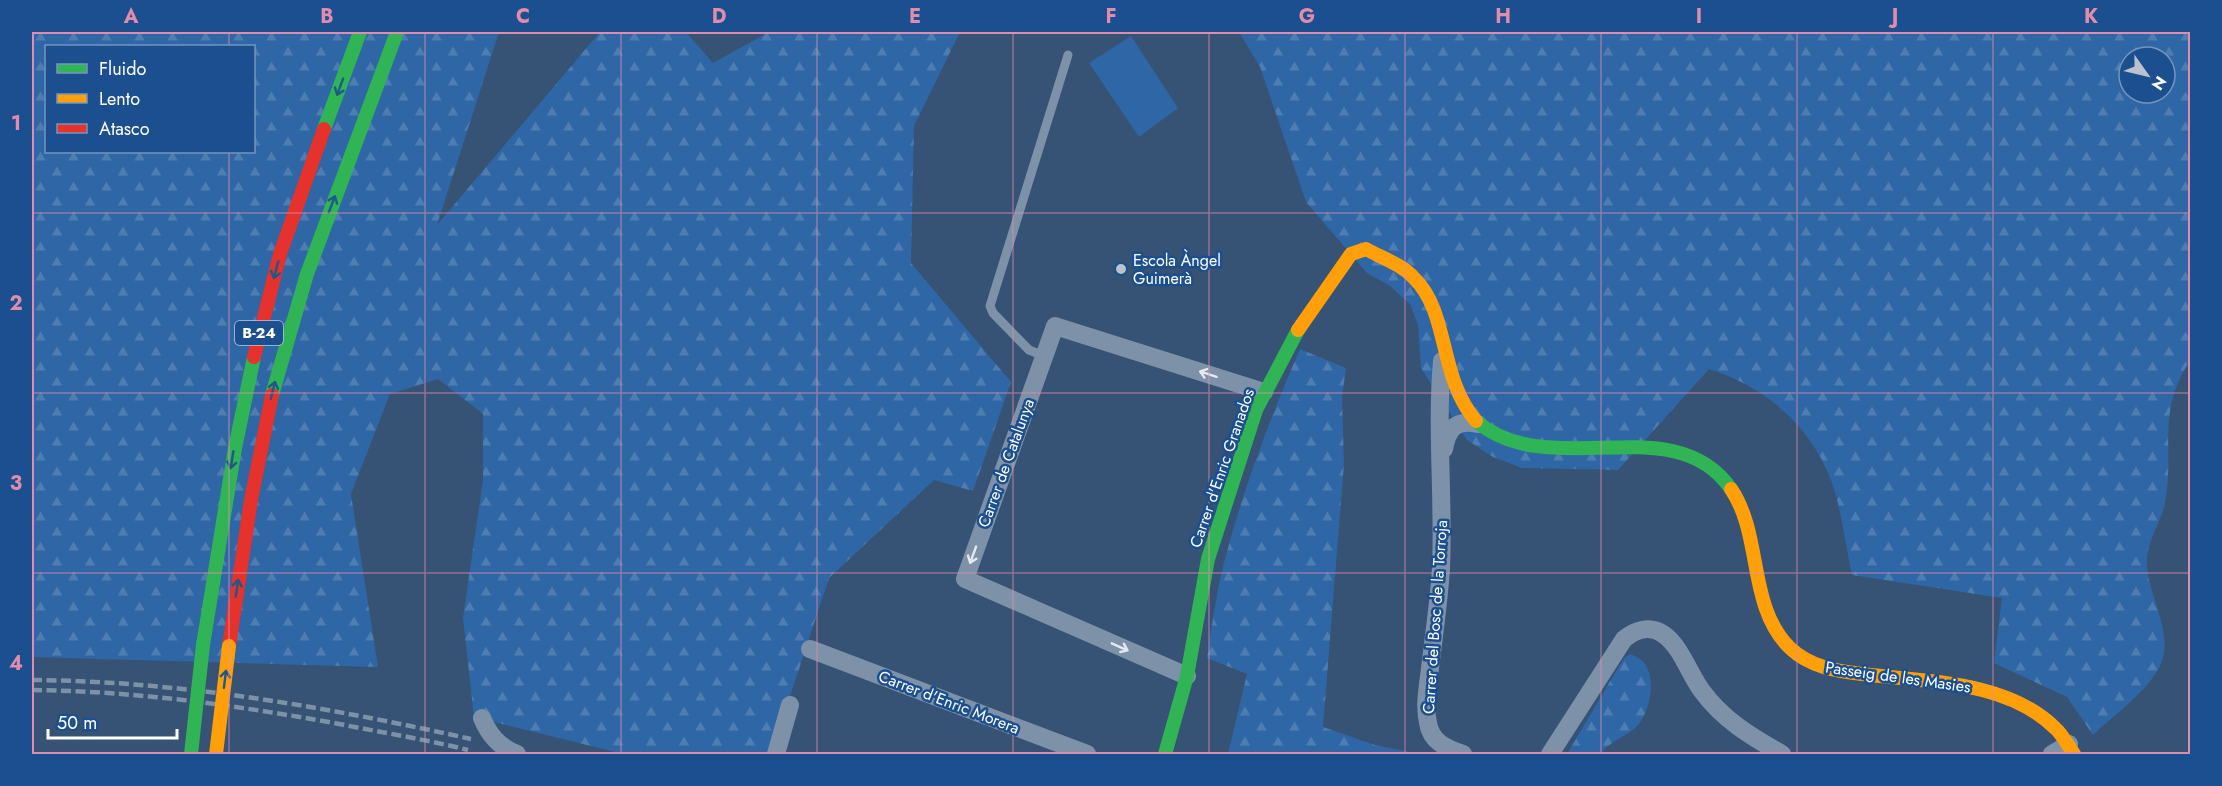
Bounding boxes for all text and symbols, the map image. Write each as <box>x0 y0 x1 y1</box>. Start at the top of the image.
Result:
text: A <box>123 2 139 31</box>
text: B <box>320 2 334 31</box>
text: C <box>516 2 530 31</box>
text: D <box>712 2 726 31</box>
text: E <box>909 2 921 31</box>
text: F <box>1105 2 1117 31</box>
text: G <box>1299 2 1315 31</box>
text: H <box>1495 2 1511 31</box>
text: I <box>1696 2 1702 31</box>
text: J <box>1888 2 1898 31</box>
text: K <box>2084 2 2098 31</box>
legend <box>45 45 255 153</box>
north arrow <box>2117 45 2177 105</box>
text: Fluido <box>99 56 147 82</box>
text: N <box>2146 71 2172 95</box>
one-way arrow <box>334 77 345 95</box>
text: Lento <box>99 86 140 112</box>
text: 1 <box>11 109 21 138</box>
text: Atasco <box>99 116 150 142</box>
one-way arrow <box>328 195 339 214</box>
place label: Escola Àngel Guimerà <box>1133 249 1221 290</box>
one-way arrow <box>269 261 281 280</box>
marker: Escola Àngel Guimerà <box>1114 262 1128 276</box>
text: 2 <box>9 289 23 318</box>
road number: B-24 <box>235 321 283 345</box>
one-way arrow <box>1199 368 1218 379</box>
one-way arrow <box>268 381 280 400</box>
street label: Carrer d'Enric Granados <box>1184 385 1260 551</box>
street label: Carrer de Catalunya <box>972 395 1040 531</box>
one-way arrow <box>226 450 237 470</box>
text: 3 <box>10 469 22 498</box>
street label: Carrer del Bosc de la Torroja <box>1417 519 1453 715</box>
one-way arrow <box>967 545 978 564</box>
one-way arrow <box>232 579 243 598</box>
one-way arrow <box>1111 642 1129 653</box>
text: 4 <box>9 649 23 678</box>
street label: Passeig de les Masies <box>1824 655 1972 699</box>
street label: Carrer d'Enric Morera <box>875 665 1023 739</box>
one-way arrow <box>220 670 231 690</box>
scale bar <box>48 702 177 740</box>
text: 50 m <box>57 710 97 736</box>

